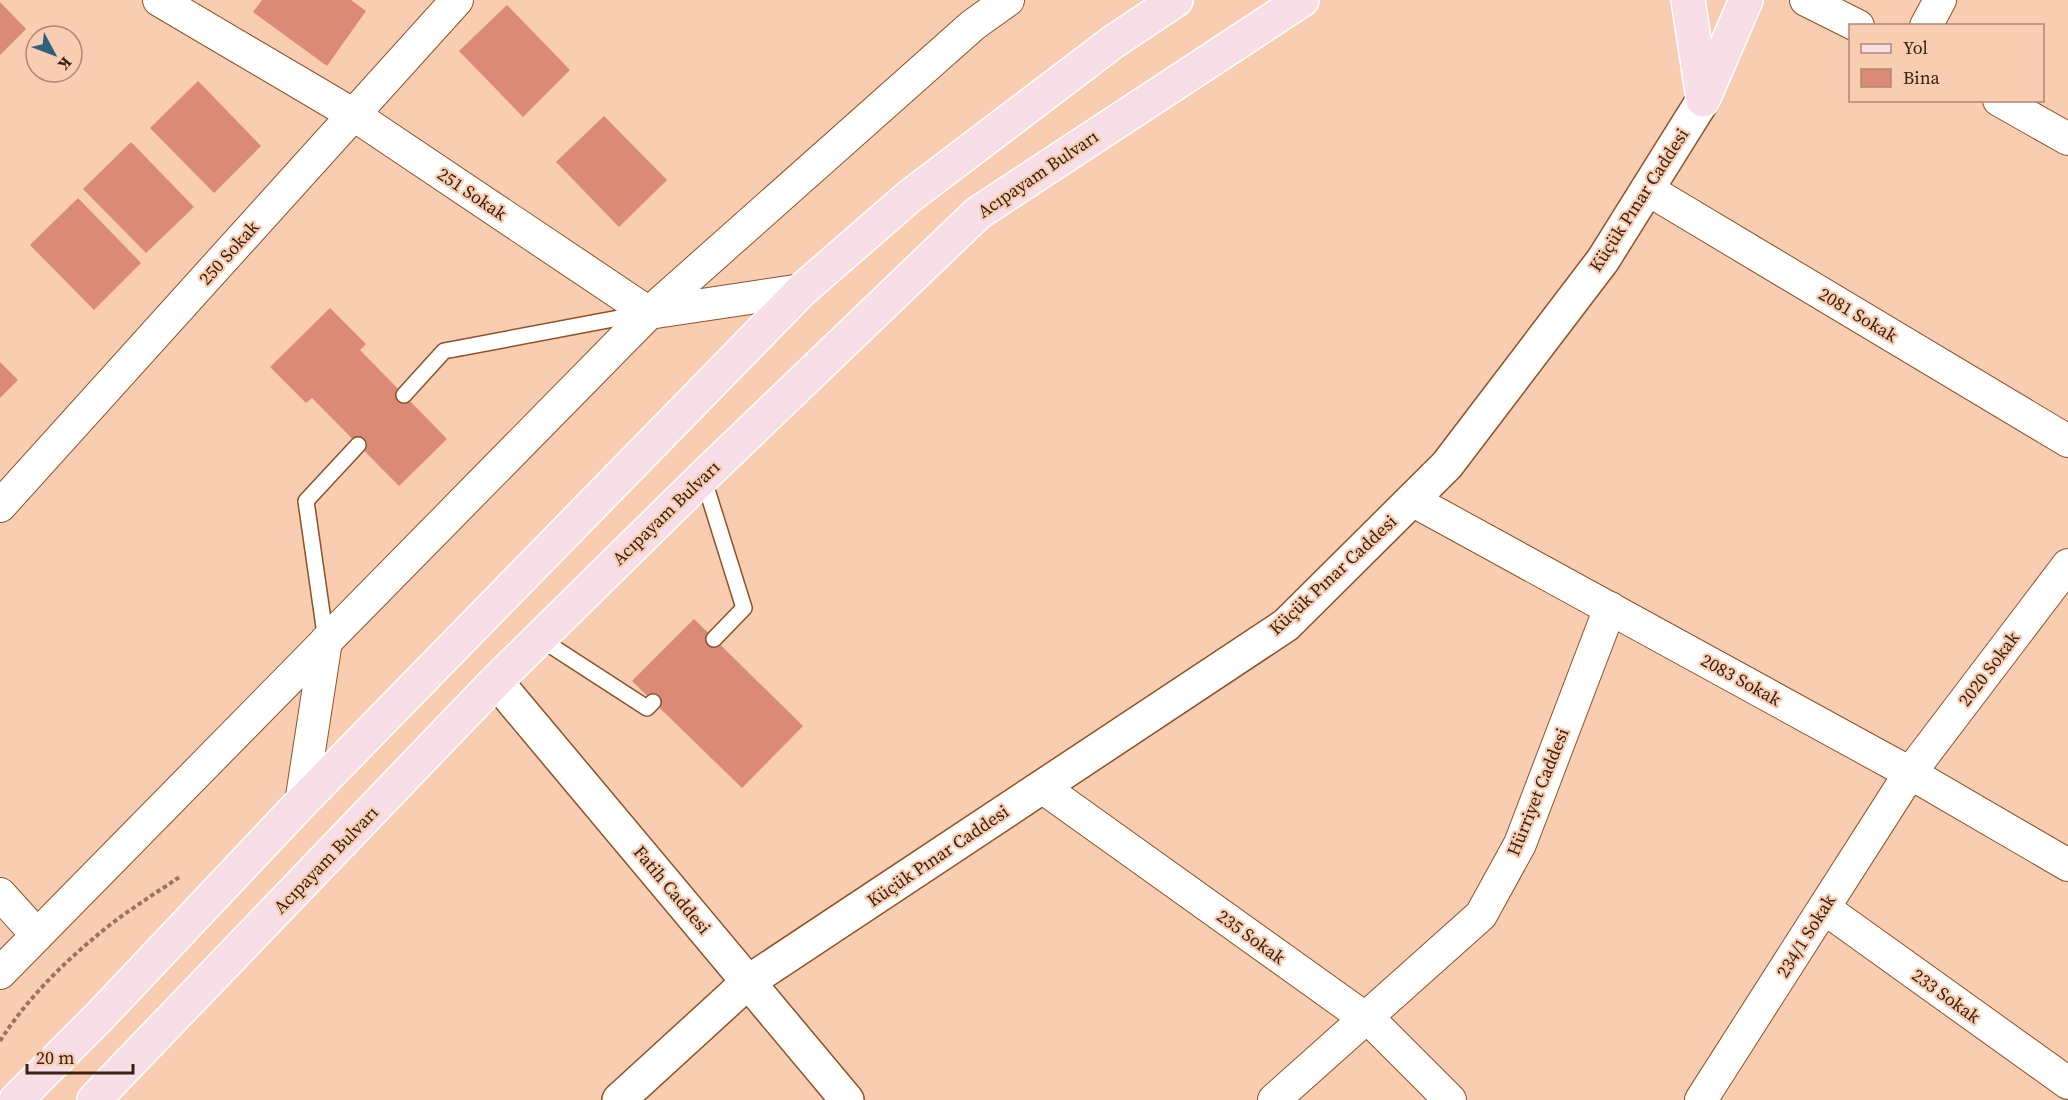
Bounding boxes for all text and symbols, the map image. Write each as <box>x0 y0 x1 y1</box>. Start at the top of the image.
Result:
north arrow <box>24 24 84 84</box>
legend <box>1849 24 2044 102</box>
text: Yol <box>1903 35 1928 60</box>
text: K <box>53 52 77 76</box>
text: Bina <box>1903 65 1941 90</box>
street label: Küçük Pınar Caddesi <box>1583 123 1694 276</box>
street label: Acıpayam Bulvarı <box>972 124 1103 223</box>
street label: 251 Sokak <box>433 161 512 226</box>
street label: 250 Sokak <box>193 215 264 290</box>
street label: 2081 Sokak <box>1814 281 1903 348</box>
street label: Acıpayam Bulvarı <box>606 455 725 571</box>
street label: Küçük Pınar Caddesi <box>1263 509 1402 640</box>
street label: 2020 Sokak <box>1952 626 2025 711</box>
street label: 2083 Sokak <box>1697 647 1786 712</box>
street label: Hürriyet Caddesi <box>1500 724 1575 860</box>
street label: Küçük Pınar Caddesi <box>862 799 1014 912</box>
street label: Acıpayam Bulvarı <box>268 800 384 919</box>
street label: Fatih Caddesi <box>628 840 717 939</box>
street label: 234/1 Sokak <box>1770 889 1841 982</box>
street label: 235 Sokak <box>1212 903 1291 970</box>
street label: 233 Sokak <box>1907 962 1986 1029</box>
scale bar <box>27 1037 134 1075</box>
text: 20 m <box>36 1045 74 1070</box>

